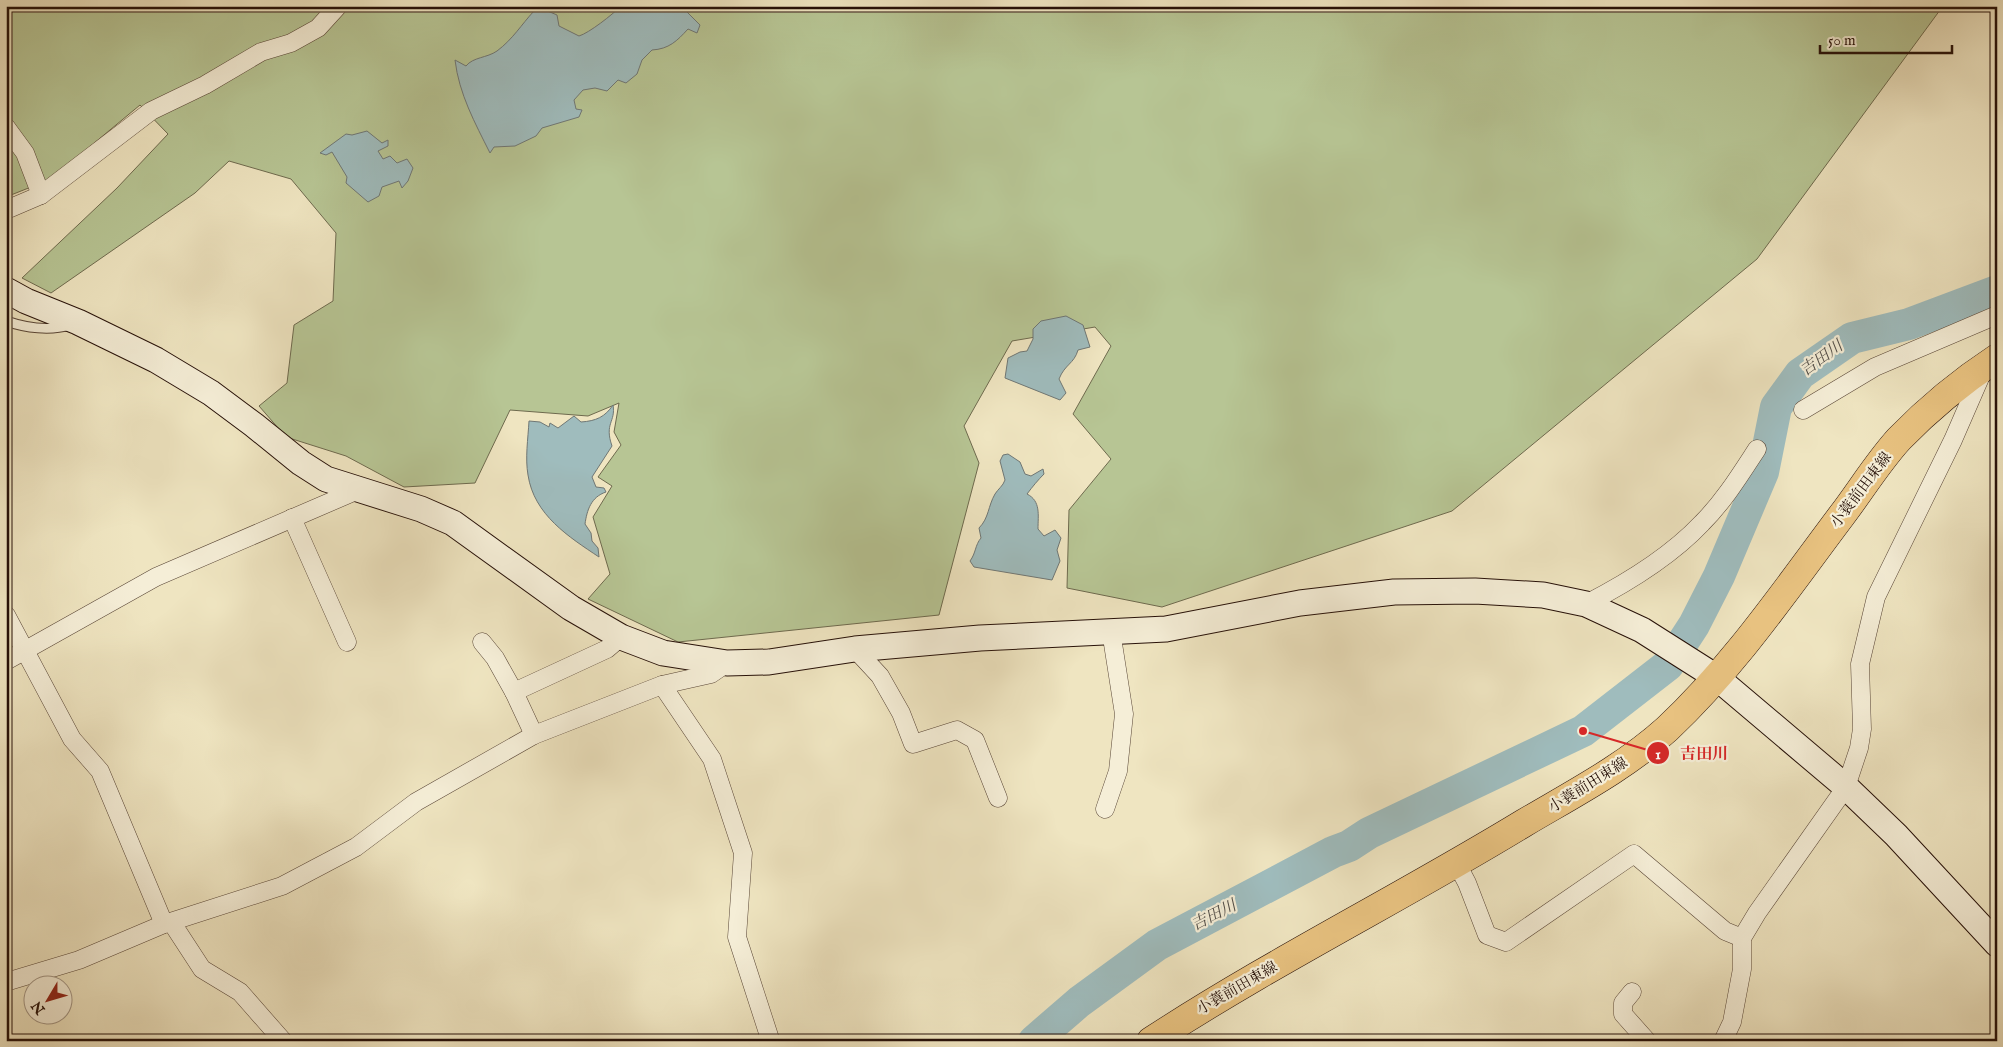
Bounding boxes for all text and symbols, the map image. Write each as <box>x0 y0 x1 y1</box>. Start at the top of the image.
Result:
scale bar <box>1820 22 1953 54</box>
text: 50 m <box>1828 31 1856 50</box>
water label: 吉田川 <box>1797 336 1849 381</box>
street label: 小蓑前田東線 <box>1826 448 1896 532</box>
callout: 吉田川 <box>1645 738 1738 769</box>
text: 1 <box>1655 745 1661 764</box>
text: 吉田川 <box>1680 745 1728 765</box>
street label: 小蓑前田東線 <box>1545 753 1631 817</box>
water label: 吉田川 <box>1188 895 1242 936</box>
street label: 小蓑前田東線 <box>1193 957 1281 1019</box>
north arrow <box>22 974 72 1024</box>
text: N <box>28 997 50 1018</box>

